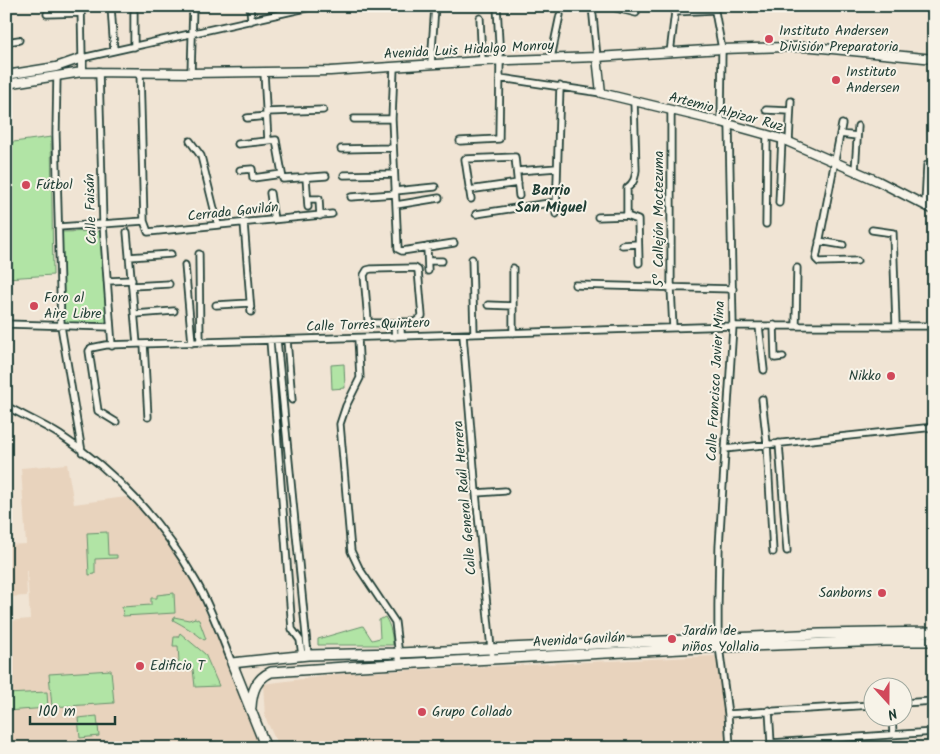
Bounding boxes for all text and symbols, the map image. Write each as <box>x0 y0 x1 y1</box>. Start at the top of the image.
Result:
place label: Instituto Andersen División Preparatoria <box>779 20 899 58</box>
marker: Instituto Andersen División Preparatoria <box>763 33 775 45</box>
street label: Avenida Luis Hidalgo Monroy <box>383 35 555 65</box>
place label: Instituto Andersen <box>846 61 900 99</box>
marker: Instituto Andersen <box>830 74 842 86</box>
street label: Artemio Alpizar Ruz <box>666 86 786 138</box>
street label: 5º Callejón Moctezuma <box>648 151 670 287</box>
street label: Calle Faisán <box>79 173 103 245</box>
place label: Fútbol <box>36 174 73 196</box>
marker: Fútbol <box>20 179 32 191</box>
district label: Barrio San Miguel <box>515 179 587 220</box>
street label: Cerrada Gavilán <box>186 196 280 228</box>
place label: Foro al Aire Libre <box>44 287 102 325</box>
marker: Foro al Aire Libre <box>28 300 40 312</box>
street label: Calle Francisco Javier Mina <box>701 300 731 462</box>
street label: Calle Torres Quintero <box>306 312 430 338</box>
place label: Nikko <box>849 365 881 387</box>
marker: Nikko <box>885 370 897 382</box>
street label: Calle General Raúl Herrera <box>447 420 483 576</box>
place label: Sanborns <box>819 582 872 604</box>
marker: Sanborns <box>876 587 888 599</box>
place label: Jardín de niños Yollalia <box>682 620 759 658</box>
street label: Avenida Gavilán <box>532 627 626 653</box>
marker: Jardín de niños Yollalia <box>666 633 678 645</box>
place label: Edificio T <box>150 655 206 677</box>
marker: Edificio T <box>134 660 146 672</box>
north arrow <box>862 676 912 726</box>
scale bar <box>30 694 115 726</box>
text: 100 m <box>38 700 76 724</box>
place label: Grupo Collado <box>432 701 512 723</box>
text: N <box>884 701 900 725</box>
marker: Grupo Collado <box>416 706 428 718</box>

